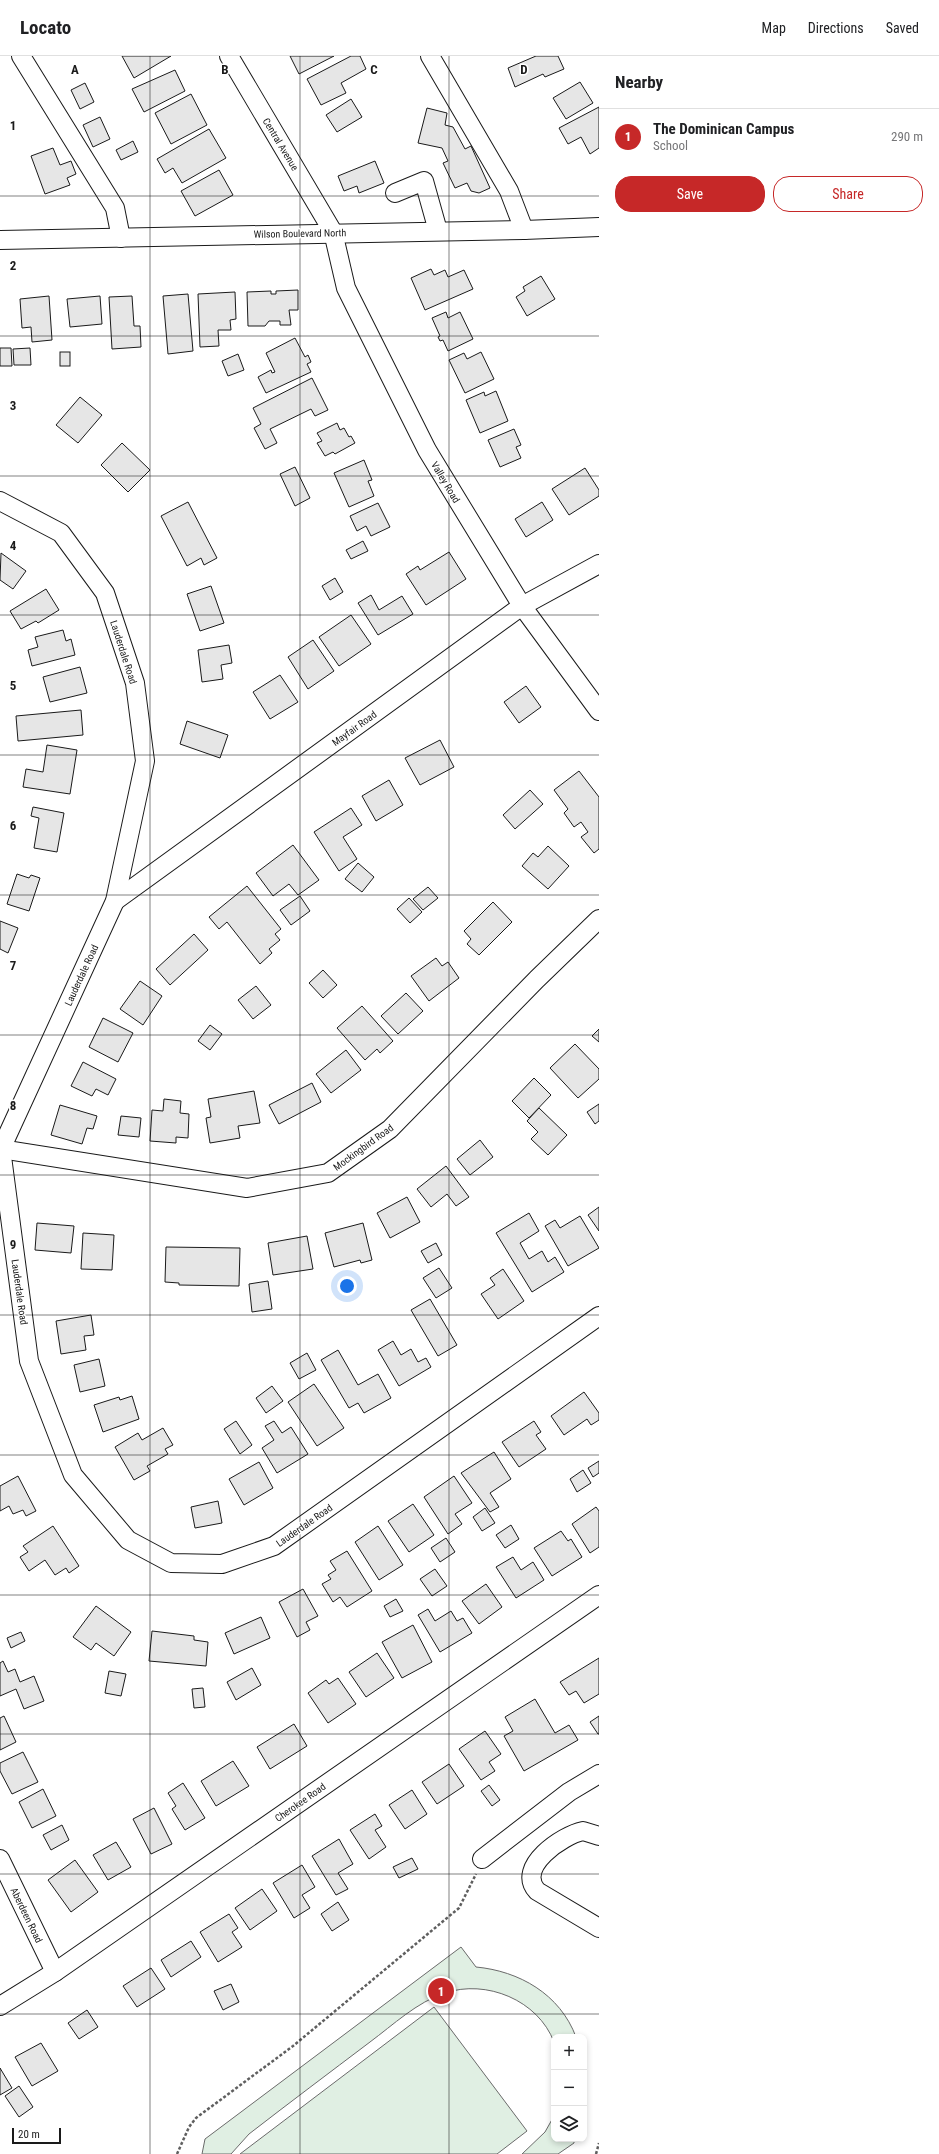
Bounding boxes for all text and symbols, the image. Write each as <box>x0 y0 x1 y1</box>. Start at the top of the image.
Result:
text: Locato <box>20 16 71 39</box>
text: Map <box>762 20 786 36</box>
text: Directions <box>808 20 864 36</box>
text: Saved <box>886 20 919 36</box>
text: A <box>71 62 79 77</box>
text: B <box>221 62 229 77</box>
text: C <box>370 62 378 77</box>
text: D <box>520 62 528 77</box>
text: Nearby <box>615 72 663 92</box>
street label: Central Avenue <box>261 116 301 173</box>
text: 1 <box>10 118 16 133</box>
text: The Dominican Campus <box>653 120 794 138</box>
text: 1 <box>625 129 631 144</box>
text: 290 m <box>891 129 923 144</box>
text: School <box>653 138 688 153</box>
button: Save <box>615 176 765 212</box>
button: Share <box>773 176 923 212</box>
street label: Wilson Boulevard North <box>254 227 347 240</box>
text: 2 <box>10 258 17 273</box>
text: 3 <box>10 398 16 413</box>
street label: Valley Road <box>429 460 462 505</box>
text: 4 <box>10 538 17 553</box>
street label: Lauderdale Road <box>108 619 139 685</box>
text: 5 <box>10 678 17 693</box>
street label: Mayfair Road <box>330 709 379 748</box>
text: 6 <box>10 818 17 833</box>
street label: Lauderdale Road <box>63 943 100 1007</box>
text: 7 <box>10 958 17 973</box>
text: 8 <box>10 1098 16 1113</box>
street label: Mockingbird Road <box>331 1122 395 1173</box>
text: 9 <box>10 1237 16 1252</box>
street label: Lauderdale Road <box>9 1259 30 1326</box>
your location <box>337 1276 357 1296</box>
street label: Lauderdale Road <box>274 1502 335 1549</box>
street label: Cherokee Road <box>273 1781 328 1824</box>
street label: Aberdeen Road <box>8 1886 45 1945</box>
pin: 1 <box>428 1976 454 2006</box>
map controls <box>551 2034 587 2142</box>
button: + <box>551 2034 587 2070</box>
button: − <box>551 2070 587 2106</box>
button: layers <box>551 2106 587 2142</box>
scale bar <box>12 2126 61 2145</box>
text: 20 m <box>18 2128 40 2141</box>

